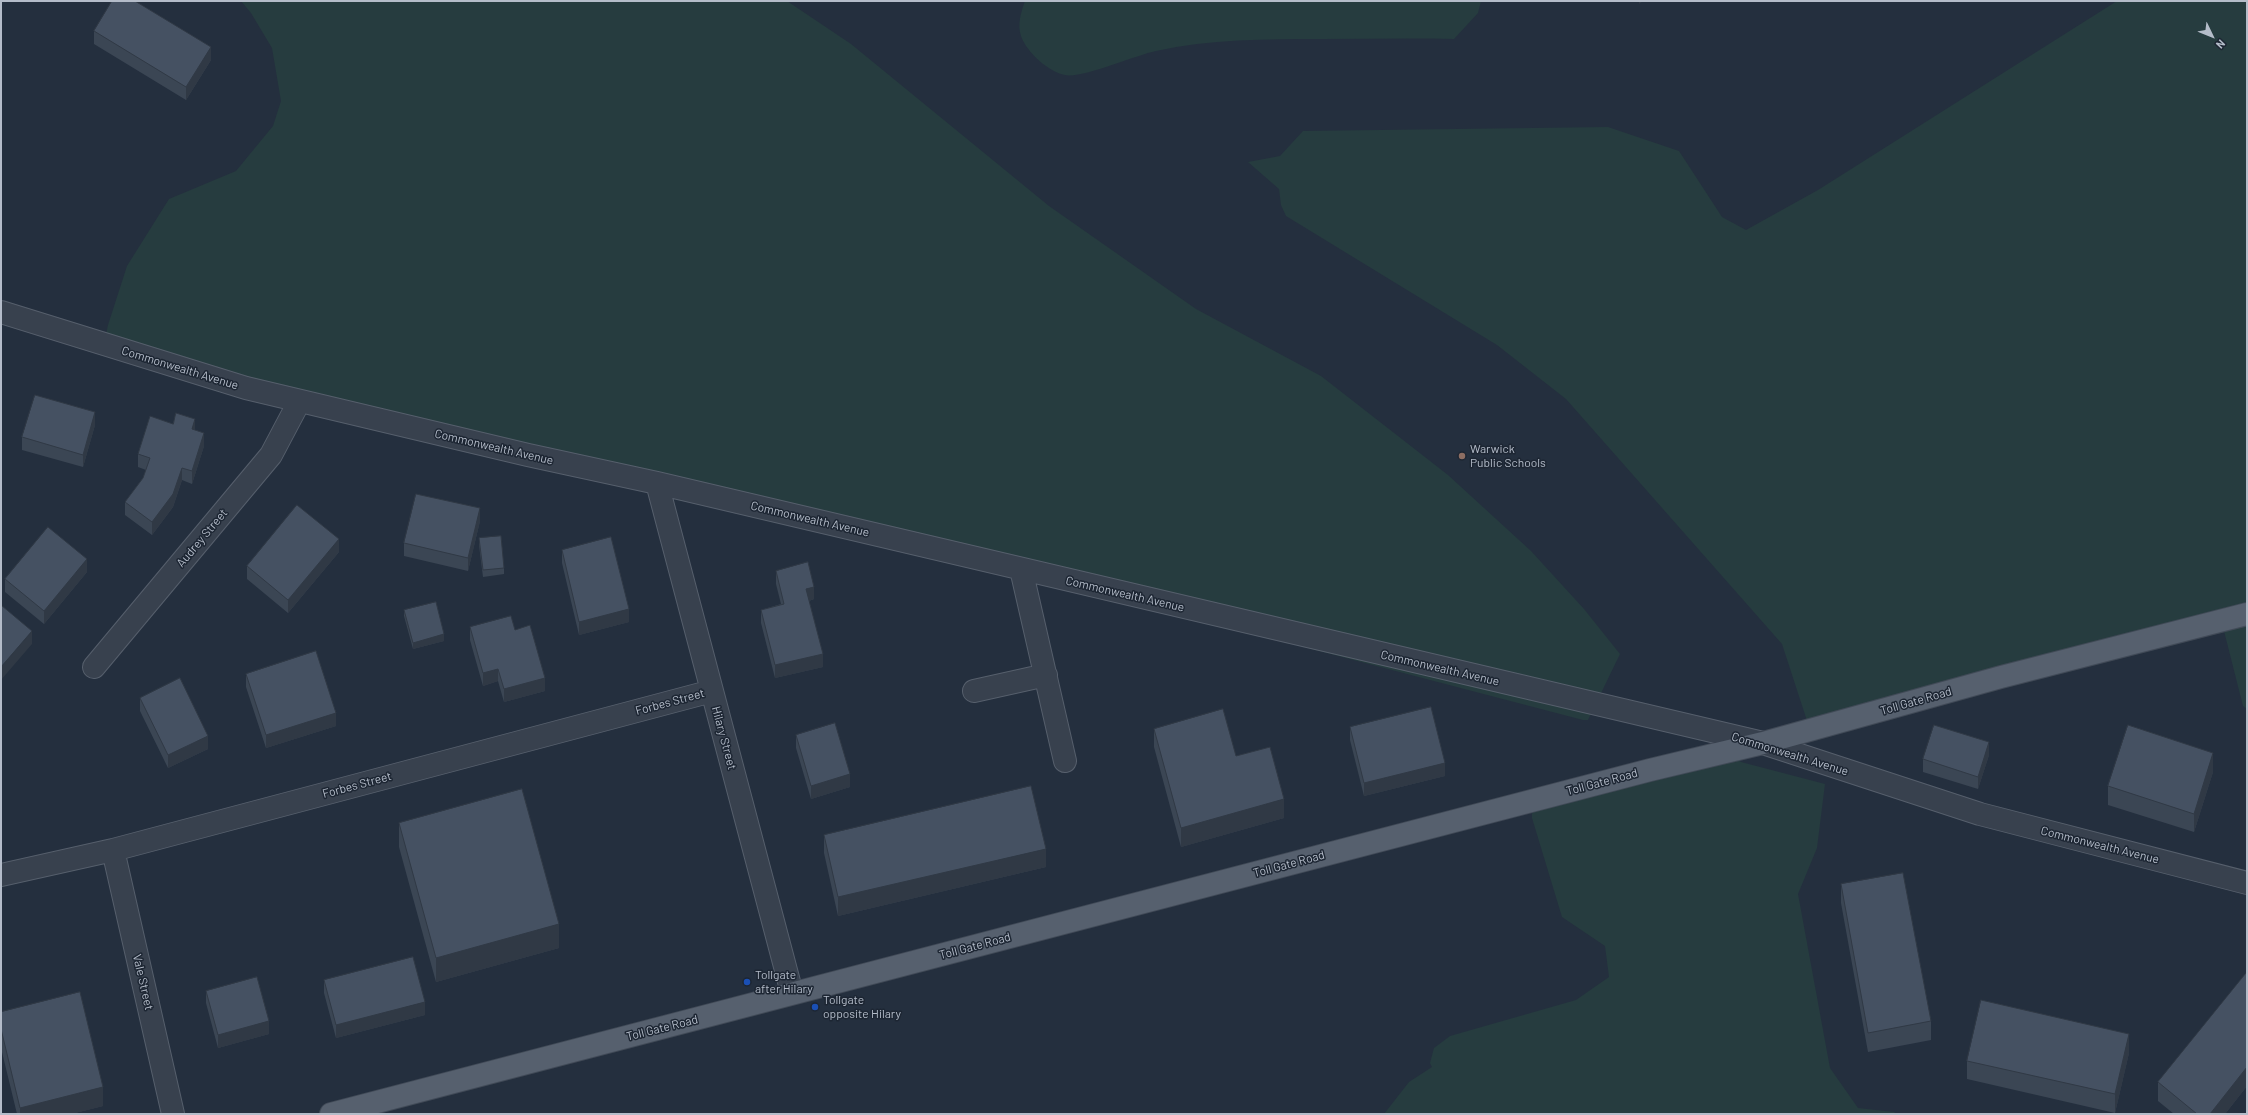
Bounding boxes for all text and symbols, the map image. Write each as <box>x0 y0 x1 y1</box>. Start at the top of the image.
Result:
north arrow <box>2192 16 2232 56</box>
text: N <box>2214 37 2228 52</box>
street label: Commonwealth Avenue <box>120 343 240 393</box>
street label: Commonwealth Avenue <box>433 426 555 468</box>
place label: Warwick Public Schools <box>1470 442 1546 470</box>
marker: Warwick Public Schools <box>1457 451 1467 461</box>
street label: Commonwealth Avenue <box>749 498 871 540</box>
street label: Audrey Street <box>174 506 230 570</box>
street label: Commonwealth Avenue <box>1064 573 1186 615</box>
street label: Commonwealth Avenue <box>1379 647 1501 689</box>
street label: Toll Gate Road <box>1879 684 1953 718</box>
street label: Forbes Street <box>634 686 706 718</box>
street label: Hilary Street <box>709 705 739 771</box>
street label: Commonwealth Avenue <box>1730 729 1850 779</box>
street label: Toll Gate Road <box>1565 766 1639 798</box>
street label: Forbes Street <box>321 769 393 801</box>
street label: Commonwealth Avenue <box>2039 823 2161 867</box>
street label: Toll Gate Road <box>1252 848 1326 880</box>
street label: Toll Gate Road <box>938 930 1012 962</box>
street label: Vale Street <box>130 953 156 1011</box>
place label: Tollgate after Hilary <box>755 968 813 996</box>
marker: Tollgate after Hilary <box>742 977 752 987</box>
place label: Tollgate opposite Hilary <box>823 993 901 1021</box>
marker: Tollgate opposite Hilary <box>810 1002 820 1012</box>
street label: Toll Gate Road <box>625 1012 699 1044</box>

